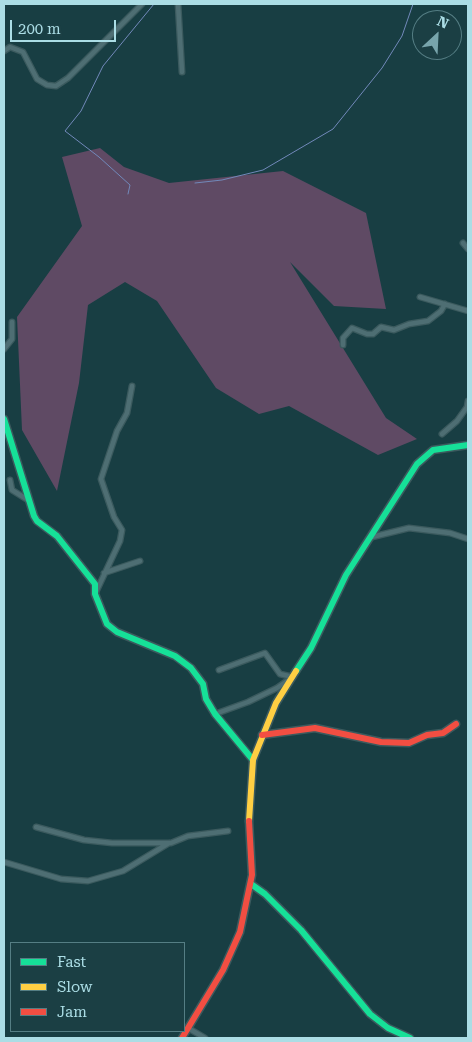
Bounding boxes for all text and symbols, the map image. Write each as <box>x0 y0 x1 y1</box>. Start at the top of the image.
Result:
scale bar <box>12 10 119 42</box>
north arrow <box>412 10 462 60</box>
text: N <box>435 13 451 32</box>
text: 200 m <box>18 20 61 38</box>
legend <box>10 942 185 1032</box>
text: Fast <box>57 953 86 971</box>
text: Slow <box>57 978 92 996</box>
text: Jam <box>57 1003 87 1021</box>

